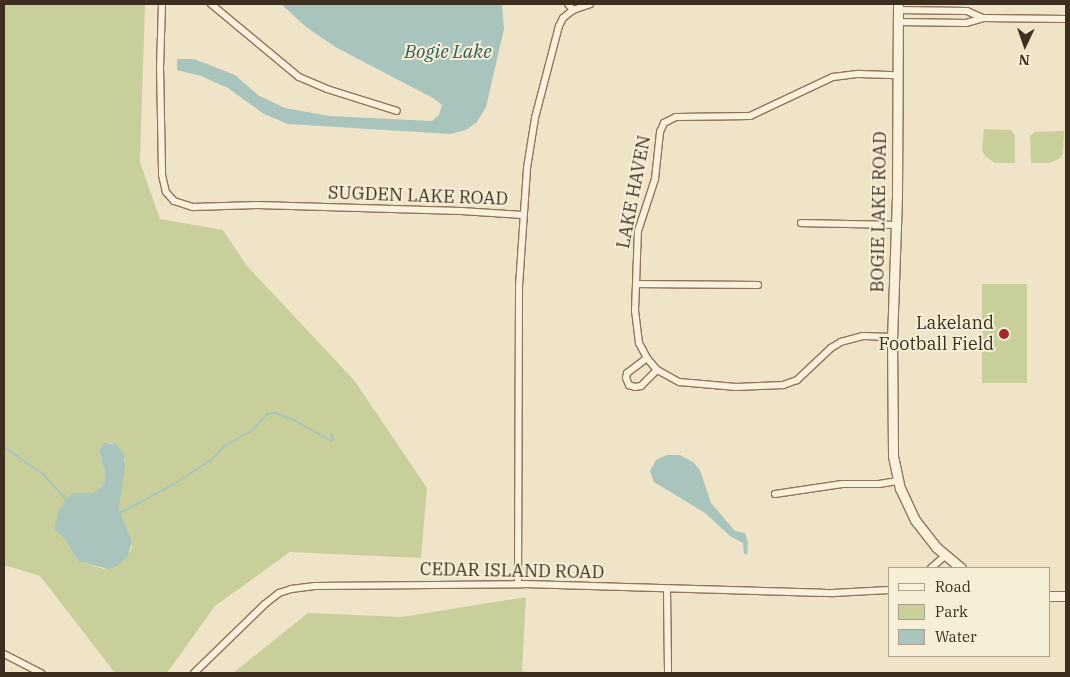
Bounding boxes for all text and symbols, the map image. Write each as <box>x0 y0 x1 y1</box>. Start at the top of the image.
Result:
north arrow <box>1000 20 1050 70</box>
water label: Bogie Lake <box>404 41 492 63</box>
text: N <box>1018 51 1030 69</box>
street label: BOGIE LAKE ROAD <box>867 131 891 293</box>
street label: LAKE HAVEN <box>612 134 656 250</box>
street label: SUGDEN LAKE ROAD <box>328 182 508 210</box>
place label: Lakeland Football Field <box>878 313 994 356</box>
marker: Lakeland Football Field <box>998 328 1010 340</box>
street label: CEDAR ISLAND ROAD <box>420 559 604 583</box>
legend <box>888 567 1050 657</box>
text: Road <box>935 577 971 596</box>
text: Park <box>935 602 968 621</box>
text: Water <box>935 627 977 646</box>

